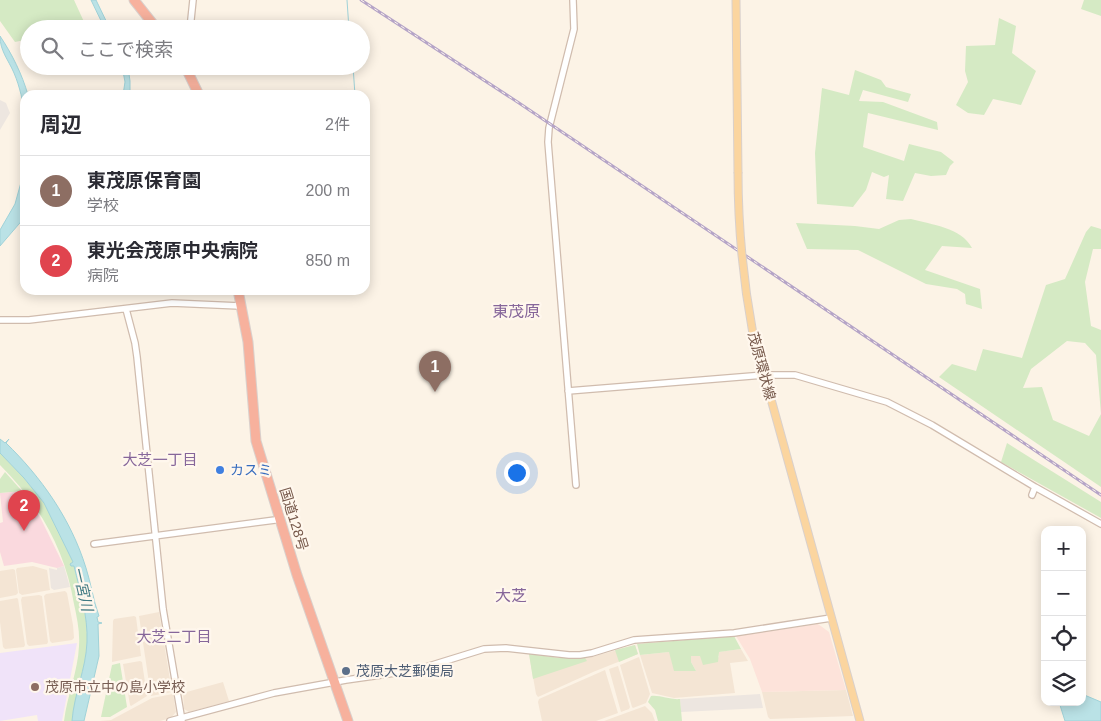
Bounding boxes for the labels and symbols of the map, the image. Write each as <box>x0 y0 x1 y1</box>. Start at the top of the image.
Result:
district label: 東茂原 <box>492 303 540 320</box>
street label: 茂原環状線 <box>745 330 779 402</box>
pin: 1 <box>419 351 451 392</box>
district label: 大芝一丁目 <box>122 451 198 468</box>
your location <box>504 460 530 486</box>
place label: カスミ <box>230 462 272 478</box>
marker: カスミ <box>214 464 226 476</box>
street label: 国道128号 <box>277 485 311 553</box>
pin: 2 <box>8 490 40 531</box>
water label: 一宮川 <box>70 565 97 615</box>
district label: 大芝 <box>495 587 527 604</box>
district label: 大芝二丁目 <box>136 628 212 645</box>
place label: 茂原大芝郵便局 <box>356 663 454 679</box>
marker: 茂原大芝郵便局 <box>340 665 352 677</box>
place label: 茂原市立中の島小学校 <box>45 679 185 695</box>
marker: 茂原市立中の島小学校 <box>29 681 41 693</box>

